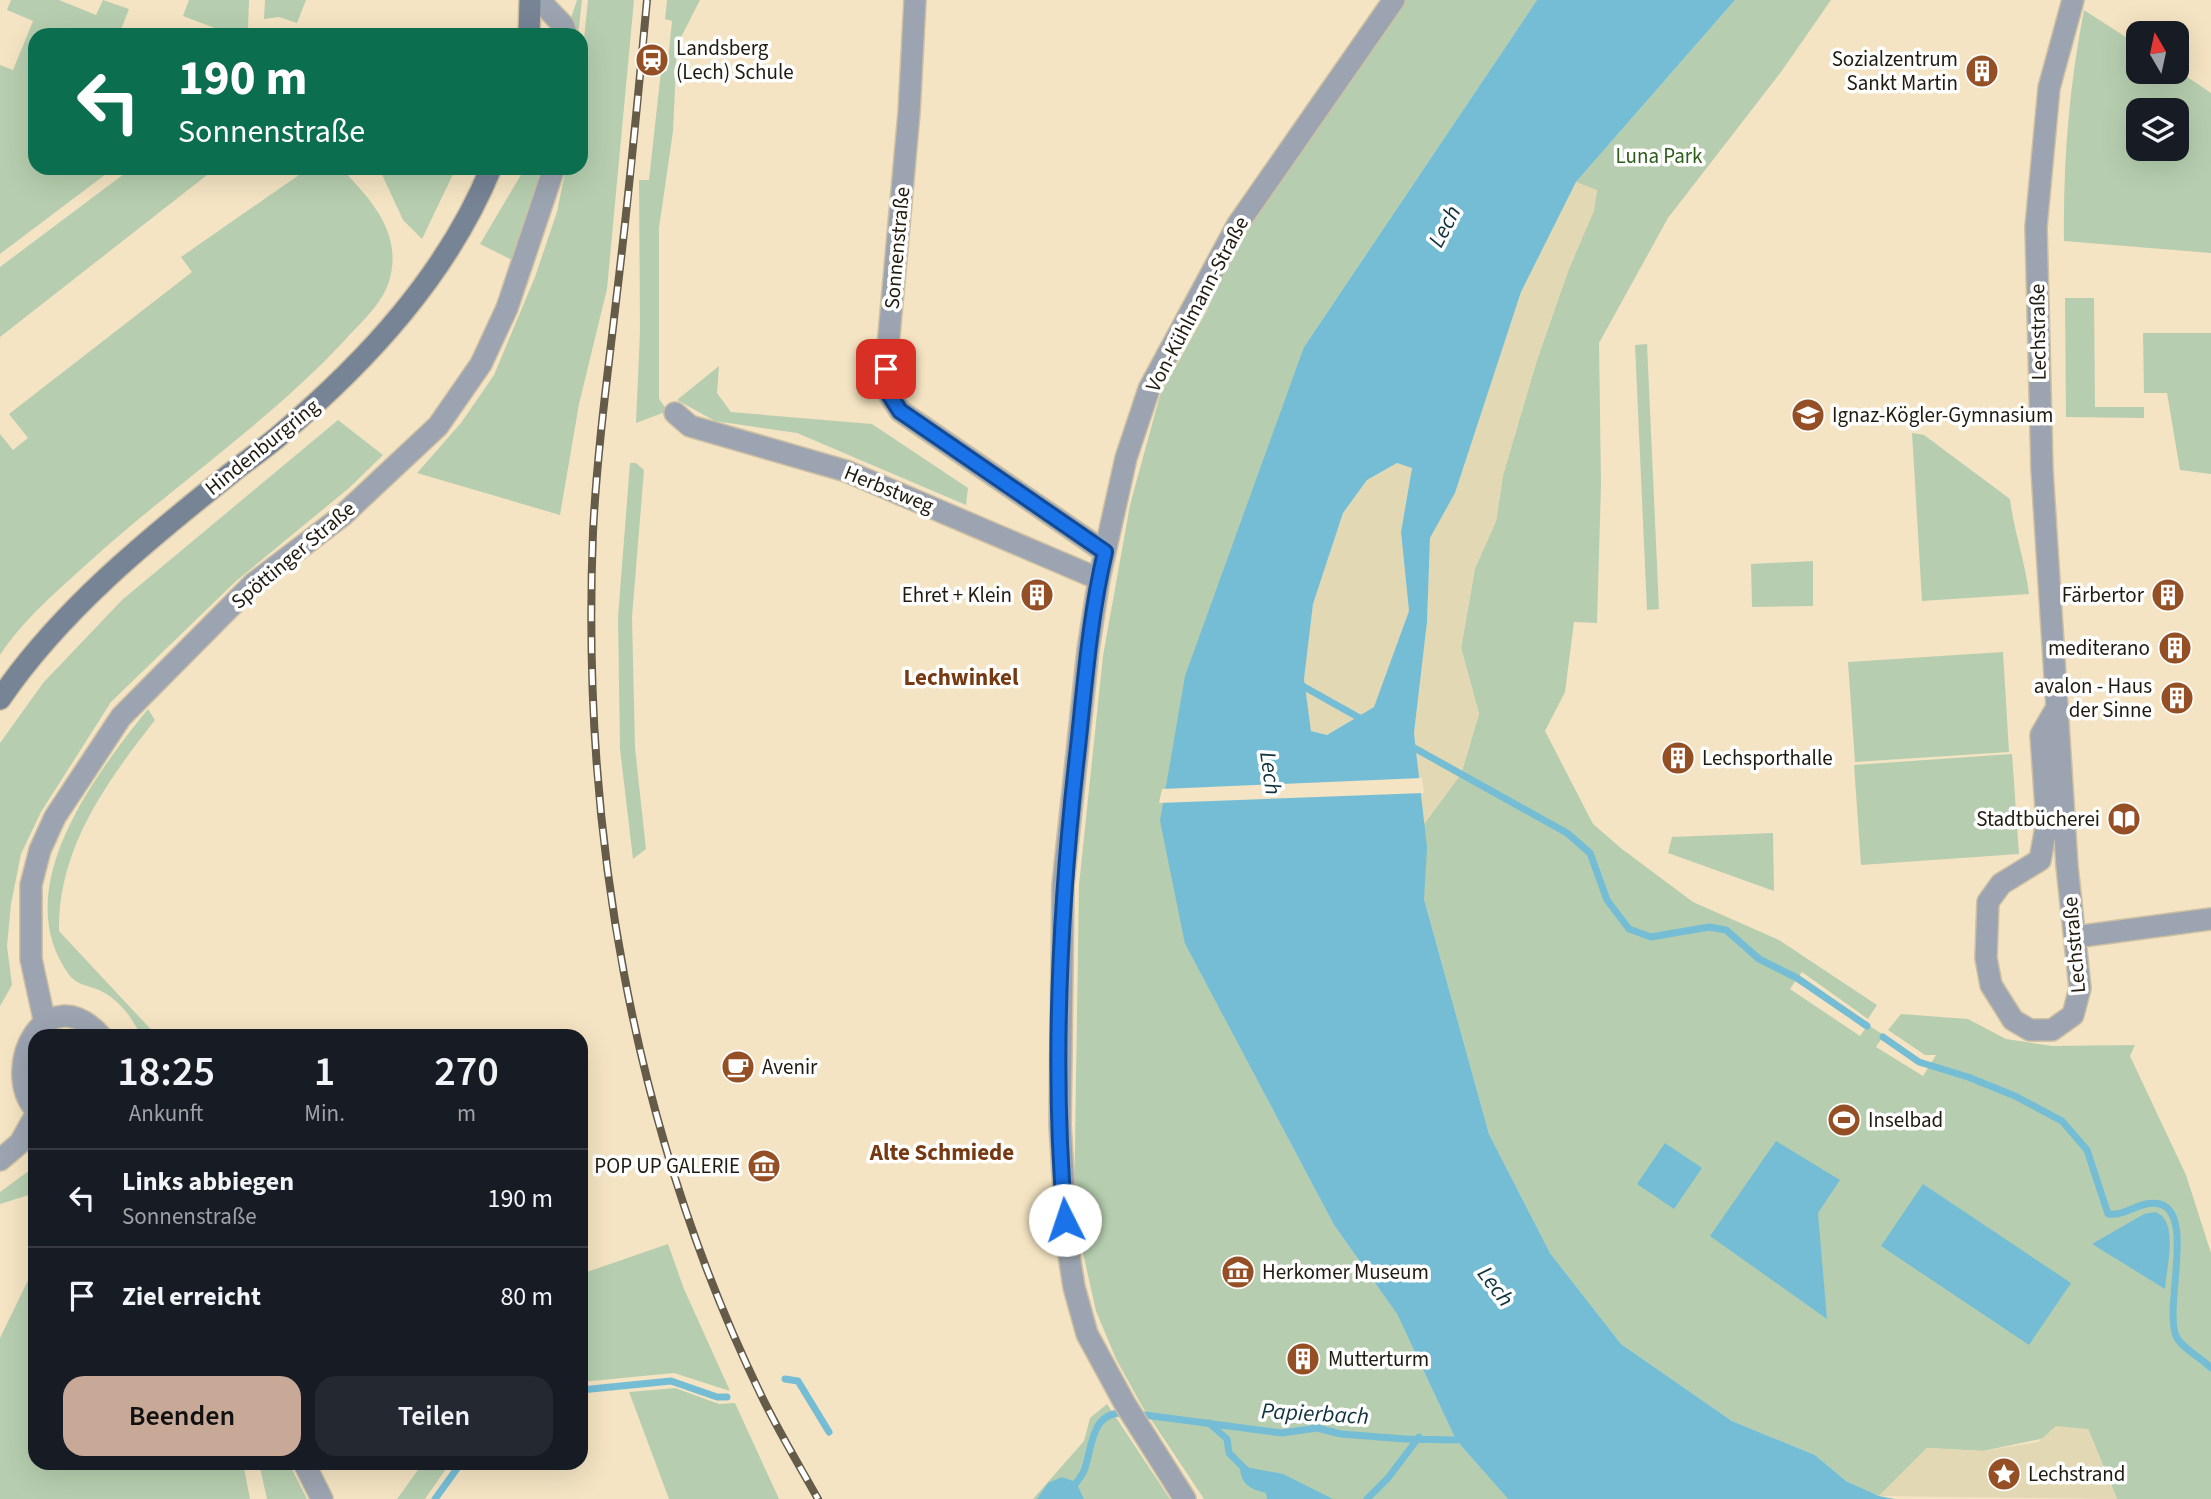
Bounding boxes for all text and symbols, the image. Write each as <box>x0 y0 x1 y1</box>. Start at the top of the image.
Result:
north arrow <box>2126 21 2189 84</box>
map controls <box>2126 21 2189 161</box>
place label: Landsberg (Lech) Schule <box>676 33 794 87</box>
station icon: Landsberg (Lech) Schule <box>633 41 671 79</box>
text: 190 m <box>178 44 307 114</box>
place label: Sozialzentrum Sankt Martin <box>1832 44 1958 98</box>
building icon: Sozialzentrum Sankt Martin <box>1963 52 2001 90</box>
icon: left <box>63 56 154 147</box>
button: layers <box>2126 98 2189 161</box>
text: Sonnenstraße <box>178 109 365 155</box>
park label: Luna Park <box>1616 141 1703 171</box>
street label: Sonnenstraße <box>877 186 917 310</box>
water label: Lech <box>1420 199 1469 253</box>
street label: Von-Kühlmann-Straße <box>1138 211 1256 397</box>
street label: Lechstraße <box>2022 283 2054 381</box>
pin <box>856 339 916 399</box>
icon: arrive <box>867 350 905 388</box>
street label: Hindenburgring <box>198 391 326 502</box>
school or university icon: Ignaz-Kögler-Gymnasium <box>1789 396 1827 434</box>
place label: Ignaz-Kögler-Gymnasium <box>1832 400 2053 430</box>
street label: Herbstweg <box>840 457 939 521</box>
street label: Spöttinger Straße <box>224 494 362 616</box>
building icon: Ehret + Klein <box>1018 576 1056 614</box>
building icon: Färbertor <box>2149 576 2187 614</box>
place label: Ehret + Klein <box>902 580 1012 610</box>
place label: Färbertor <box>2062 580 2145 610</box>
building icon: mediterano <box>2156 629 2194 667</box>
place label: mediterano <box>2048 633 2150 663</box>
district label: Lechwinkel <box>903 661 1019 694</box>
place label: avalon - Haus der Sinne <box>2034 671 2152 725</box>
building icon: avalon - Haus der Sinne <box>2158 679 2196 717</box>
building icon: Lechsporthalle <box>1659 739 1697 777</box>
place label: Lechsporthalle <box>1702 743 1833 773</box>
water label: Lech <box>1251 749 1290 797</box>
library icon: Stadtbücherei <box>2105 800 2143 838</box>
place label: Stadtbücherei <box>1976 804 2100 834</box>
street label: Lechstraße <box>2055 896 2093 994</box>
text: 18:25 <box>117 1042 215 1102</box>
text: 1 <box>314 1042 335 1102</box>
text: 270 <box>434 1042 499 1102</box>
cafe icon: Avenir <box>719 1048 757 1086</box>
place label: Avenir <box>762 1052 818 1082</box>
text: Ankunft <box>129 1097 204 1130</box>
text: Min. <box>304 1097 345 1130</box>
text: m <box>457 1097 476 1130</box>
sports icon: Inselbad <box>1825 1101 1863 1139</box>
place label: Inselbad <box>1868 1105 1943 1135</box>
district label: Alte Schmiede <box>869 1136 1014 1169</box>
museum icon: POP UP GALERIE <box>745 1147 783 1185</box>
place label: POP UP GALERIE <box>594 1151 740 1181</box>
text: Links abbiegen <box>122 1163 294 1200</box>
icon: left <box>63 1179 101 1217</box>
text: 190 m <box>487 1180 553 1217</box>
position arrow <box>1028 1183 1102 1257</box>
text: Sonnenstraße <box>122 1200 257 1233</box>
museum icon: Herkomer Museum <box>1219 1253 1257 1291</box>
place label: Herkomer Museum <box>1262 1257 1429 1287</box>
water label: Lech <box>1469 1259 1522 1314</box>
icon: arrive <box>63 1277 101 1315</box>
text: Ziel erreicht <box>122 1278 261 1315</box>
text: 80 m <box>500 1278 553 1315</box>
building icon: Mutterturm <box>1284 1340 1322 1378</box>
place label: Mutterturm <box>1328 1344 1429 1374</box>
button: Beenden <box>63 1376 301 1456</box>
button: Teilen <box>315 1376 553 1456</box>
water label: Papierbach <box>1260 1394 1370 1433</box>
place icon: Lechstrand <box>1985 1455 2023 1493</box>
place label: Lechstrand <box>2028 1459 2125 1489</box>

